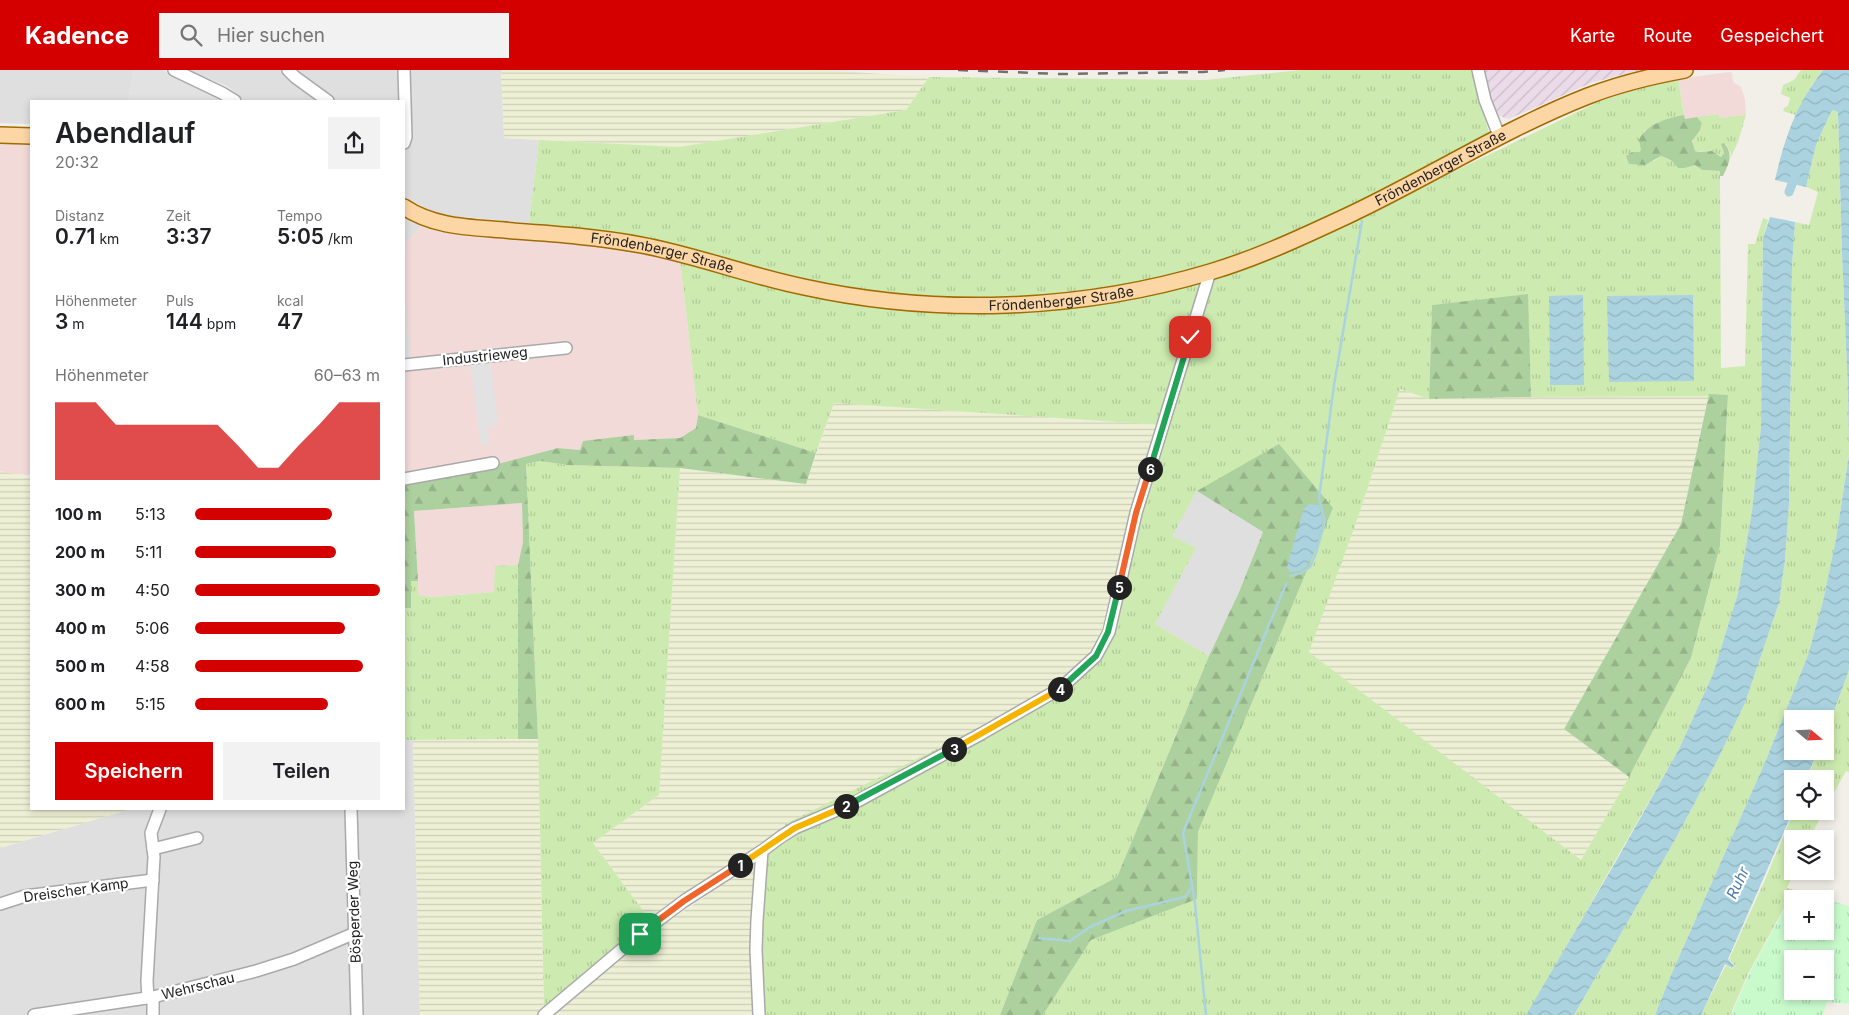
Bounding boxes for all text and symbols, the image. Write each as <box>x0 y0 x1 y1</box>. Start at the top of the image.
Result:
search box <box>159 13 509 58</box>
text: Kadence <box>25 21 129 50</box>
icon: search <box>177 21 205 49</box>
text: Hier suchen <box>217 24 325 47</box>
text: Karte <box>1570 25 1615 46</box>
text: Route <box>1643 25 1692 46</box>
text: Gespeichert <box>1720 25 1824 46</box>
text: Abendlauf <box>55 116 195 150</box>
button: share <box>328 117 380 169</box>
street label: Fröndenberger Straße <box>1372 126 1509 209</box>
text: 20:32 <box>55 152 99 172</box>
text: Distanz <box>55 207 104 224</box>
text: Zeit <box>166 207 191 224</box>
text: Tempo <box>277 207 322 224</box>
text: 0.71 <box>55 224 96 249</box>
text: 3:37 <box>166 224 212 249</box>
text: 5:05 <box>277 224 324 249</box>
street label: Fröndenberger Straße <box>590 229 736 276</box>
text: km <box>96 230 119 247</box>
text: /km <box>324 230 353 247</box>
street label: Fröndenberger Straße <box>988 282 1135 313</box>
text: Höhenmeter <box>55 292 137 309</box>
text: Puls <box>166 292 194 309</box>
text: kcal <box>277 292 304 309</box>
text: 3 <box>55 309 68 334</box>
text: 144 <box>166 309 203 334</box>
text: 47 <box>277 309 303 334</box>
text: m <box>68 315 85 332</box>
text: bpm <box>203 315 236 332</box>
pin <box>1169 316 1211 358</box>
icon: check <box>1176 323 1204 351</box>
street label: Industrieweg <box>441 343 528 368</box>
text: Höhenmeter <box>55 365 149 385</box>
text: 60–63 m <box>314 365 380 385</box>
pin: 6 <box>1138 456 1162 482</box>
text: 6 <box>1146 461 1155 478</box>
text: 100 m <box>55 504 102 524</box>
text: 5:13 <box>135 504 166 524</box>
text: 200 m <box>55 542 105 562</box>
text: 5:11 <box>135 542 162 562</box>
pin: 5 <box>1106 574 1132 600</box>
text: 5 <box>1115 579 1124 596</box>
text: 300 m <box>55 580 105 600</box>
text: 4:50 <box>135 580 170 600</box>
text: 400 m <box>55 618 106 638</box>
text: 5:06 <box>135 618 169 638</box>
text: 500 m <box>55 656 105 676</box>
text: 4:58 <box>135 656 170 676</box>
pin: 4 <box>1048 676 1072 702</box>
text: 4 <box>1056 681 1065 698</box>
text: 600 m <box>55 694 105 714</box>
text: 5:15 <box>135 694 166 714</box>
north arrow <box>1784 710 1834 760</box>
map controls <box>1784 710 1834 1000</box>
pin: 3 <box>942 736 966 762</box>
text: 3 <box>950 741 959 758</box>
button: Speichern <box>55 742 213 800</box>
button: Teilen <box>223 742 380 800</box>
button: locate <box>1784 770 1834 820</box>
pin: 2 <box>834 794 858 818</box>
text: 2 <box>842 798 851 815</box>
button: layers <box>1784 830 1834 880</box>
pin: 1 <box>728 852 752 878</box>
text: 1 <box>737 857 744 874</box>
street label: Bösperder Weg <box>343 861 364 964</box>
water label: Ruhr <box>1722 863 1753 902</box>
street label: Dreischer Kamp <box>22 874 130 905</box>
button: + <box>1784 890 1834 940</box>
pin <box>619 913 661 955</box>
icon: arrive <box>626 920 654 948</box>
button: − <box>1784 950 1834 1000</box>
street label: Wehrschau <box>160 968 236 1003</box>

